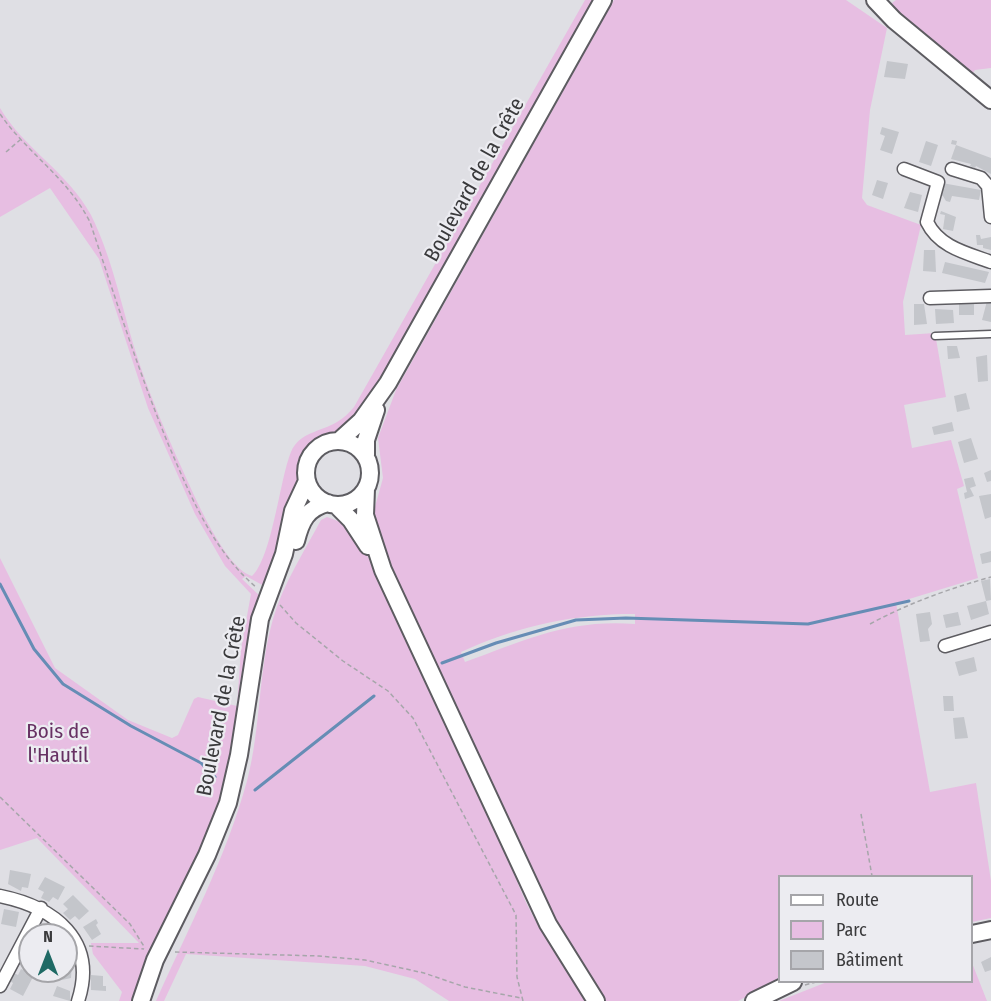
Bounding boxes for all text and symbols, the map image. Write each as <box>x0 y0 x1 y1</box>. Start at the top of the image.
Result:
street label: Boulevard de la Crête <box>420 94 530 266</box>
street label: Boulevard de la Crête <box>192 614 252 798</box>
park label: Bois de l'Hautil <box>26 719 90 769</box>
legend <box>778 875 973 983</box>
text: Route <box>836 889 879 911</box>
text: Parc <box>836 919 867 941</box>
north arrow <box>18 923 78 983</box>
text: N <box>43 927 53 946</box>
text: Bâtiment <box>836 949 903 971</box>

